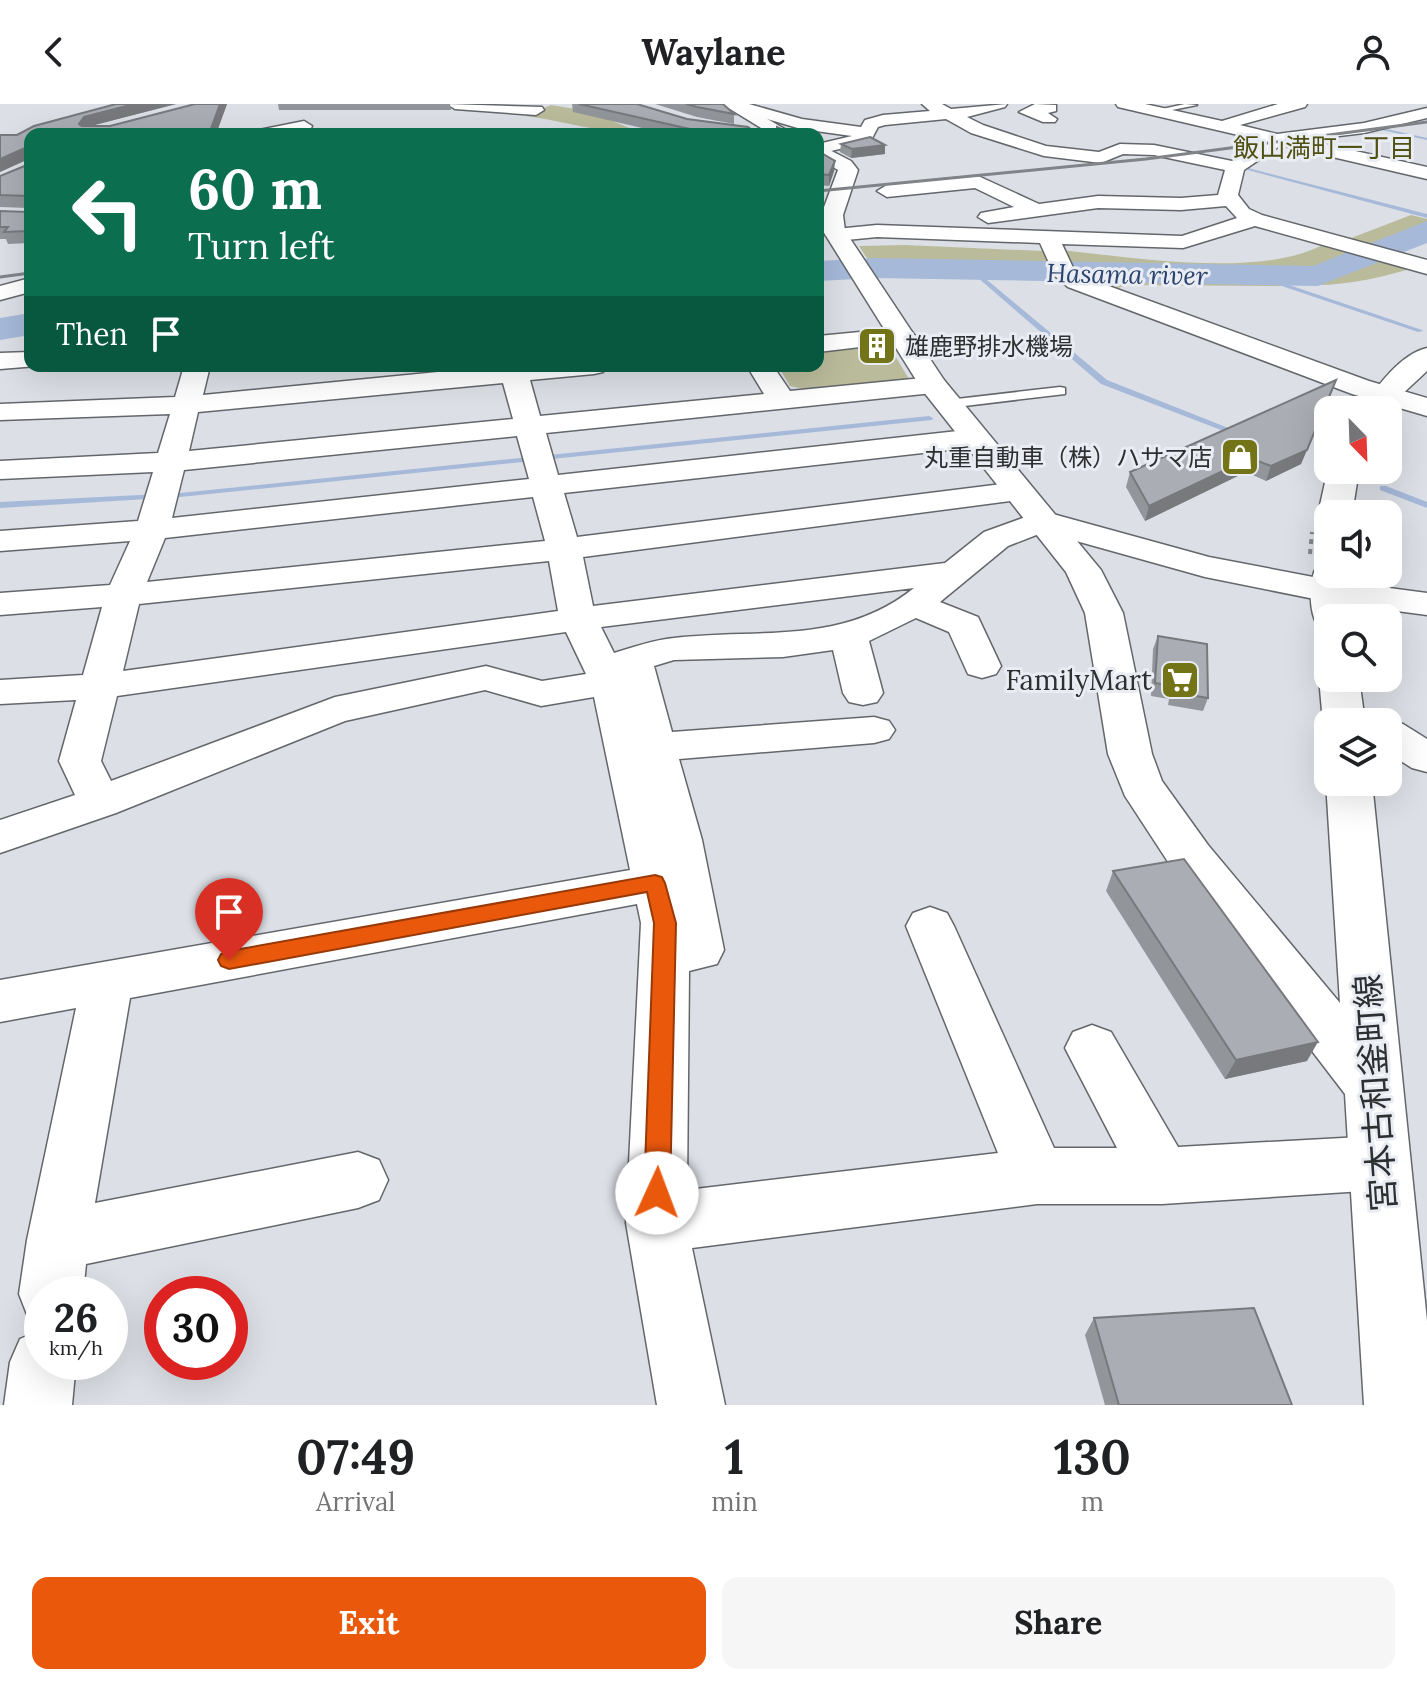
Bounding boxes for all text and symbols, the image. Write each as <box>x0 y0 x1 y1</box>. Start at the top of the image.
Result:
text: Waylane <box>641 29 786 75</box>
icon: back <box>32 30 76 74</box>
icon: person <box>1351 30 1395 74</box>
district label: 飯山満町一丁目 <box>1233 131 1415 164</box>
text: 60 m <box>188 153 322 224</box>
icon: left <box>56 160 160 264</box>
text: Turn left <box>188 223 335 269</box>
water label: Hasama river <box>1046 256 1208 292</box>
icon: arrive <box>144 312 188 356</box>
text: Then <box>56 315 128 353</box>
building icon: 雄鹿野排水機場 <box>856 325 898 367</box>
place label: 雄鹿野排水機場 <box>905 331 1073 362</box>
north arrow <box>1314 396 1402 484</box>
map controls <box>1314 396 1402 796</box>
shop icon: 丸重自動車（株）ハサマ店 <box>1219 436 1261 478</box>
place label: 丸重自動車（株）ハサマ店 <box>924 442 1212 473</box>
button: sound <box>1314 500 1402 588</box>
button: search <box>1314 604 1402 692</box>
supermarket icon: FamilyMart <box>1159 659 1201 701</box>
place label: FamilyMart <box>1005 662 1152 698</box>
button: layers <box>1314 708 1402 796</box>
pin <box>195 878 263 960</box>
icon: arrive <box>207 890 251 934</box>
street label: 宮本古和釜町線 <box>1345 973 1405 1213</box>
position arrow <box>615 1151 699 1235</box>
speed limit sign: 30 <box>144 1276 248 1380</box>
text: 26 <box>54 1292 98 1343</box>
text: km/h <box>49 1335 103 1360</box>
text: 07:49 <box>296 1426 415 1487</box>
text: 1 <box>725 1426 744 1487</box>
text: 130 <box>1054 1426 1131 1487</box>
text: Arrival <box>316 1485 395 1518</box>
text: min <box>711 1485 758 1518</box>
text: m <box>1081 1485 1104 1518</box>
button: Exit <box>32 1577 706 1669</box>
button: Share <box>722 1577 1395 1669</box>

